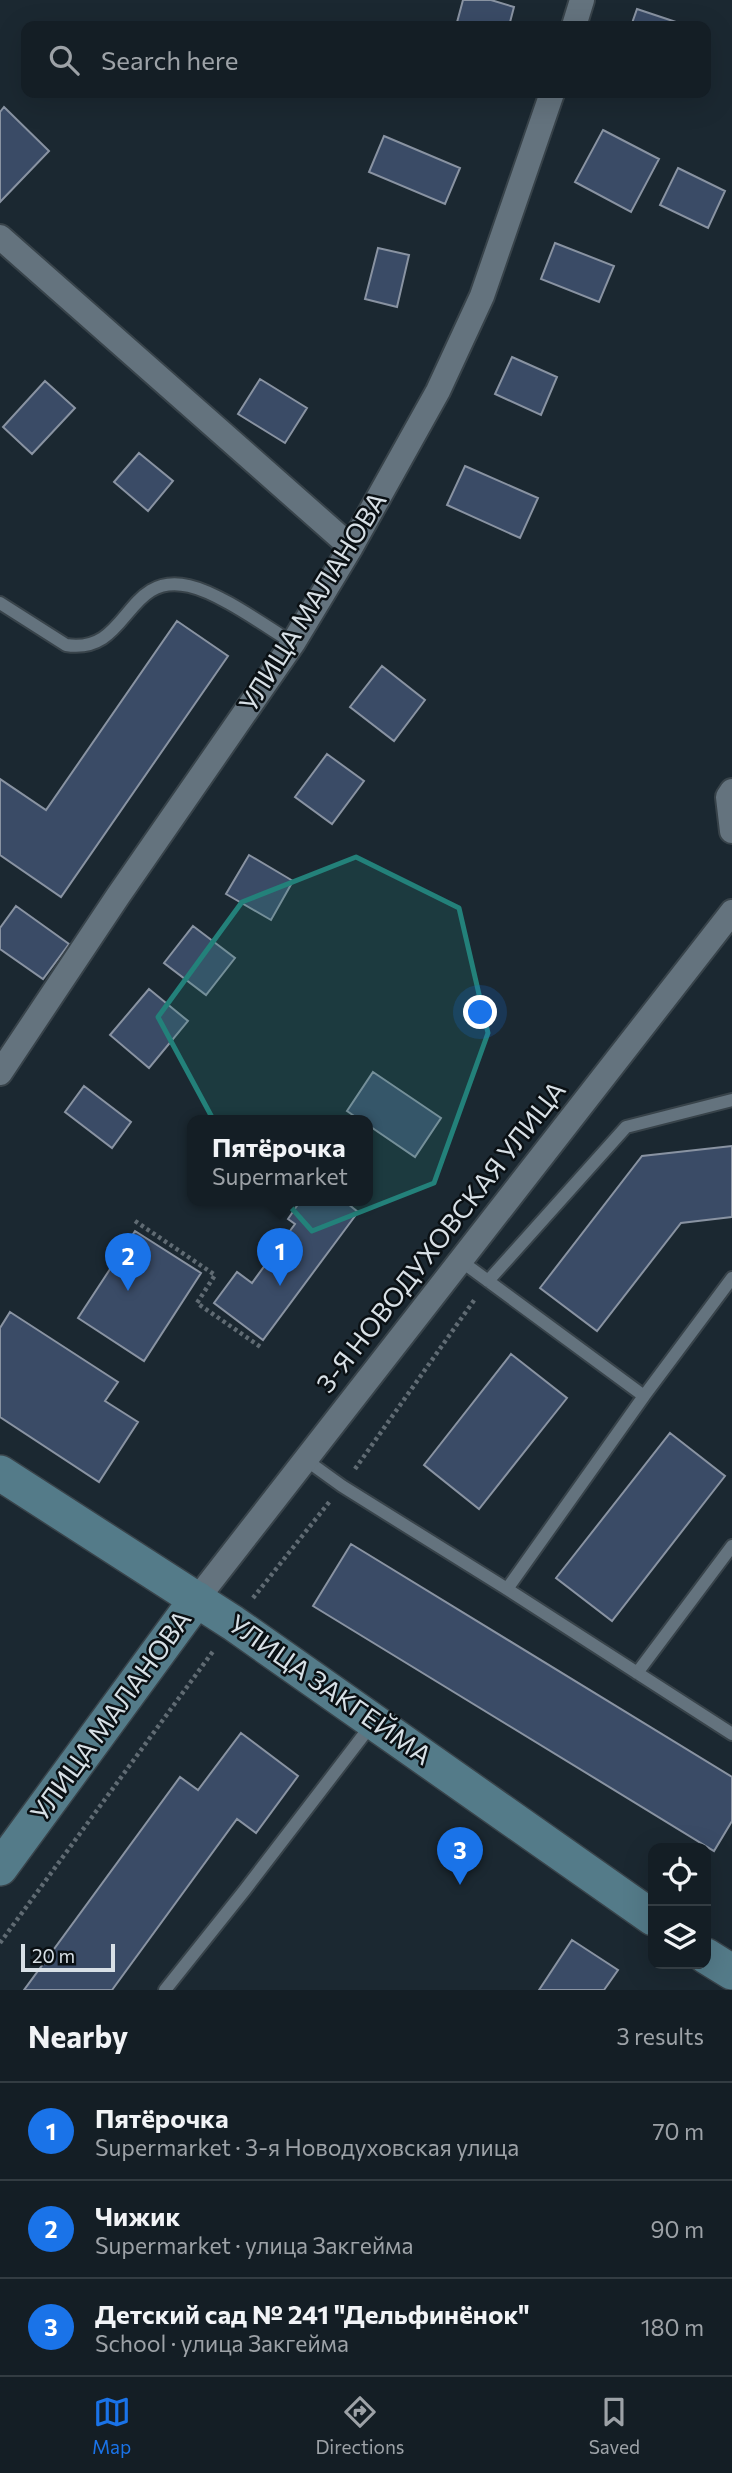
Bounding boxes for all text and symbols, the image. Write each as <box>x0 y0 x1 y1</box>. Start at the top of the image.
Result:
search box <box>21 21 711 98</box>
icon: search <box>45 41 83 79</box>
text: Search here <box>101 44 239 75</box>
street label: УЛИЦА МАЛАНОВА <box>232 486 392 717</box>
your location <box>463 995 497 1029</box>
street label: 3-Я НОВОДУХОВСКАЯ УЛИЦА <box>309 1074 571 1398</box>
popup <box>187 1115 373 1206</box>
text: Пятёрочка <box>212 1131 346 1162</box>
text: Supermarket <box>212 1162 348 1190</box>
pin: 1 <box>257 1228 303 1286</box>
pin: 2 <box>105 1233 151 1291</box>
street label: УЛИЦА МАЛАНОВА <box>23 1604 197 1826</box>
street label: УЛИЦА ЗАКГЕЙМА <box>224 1607 438 1770</box>
pin: 3 <box>437 1827 483 1885</box>
map controls <box>648 1843 711 1969</box>
button: locate <box>648 1843 711 1906</box>
button: layers <box>648 1906 711 1969</box>
scale bar <box>21 1941 116 1973</box>
text: 20 m <box>32 1944 75 1967</box>
text: Nearby <box>28 2017 128 2054</box>
text: 3 results <box>617 2022 704 2050</box>
text: Пятёрочка <box>95 2102 228 2133</box>
text: 1 <box>46 2117 56 2145</box>
text: 70 m <box>652 2117 704 2145</box>
text: Supermarket · 3-я Новодуховская улица <box>95 2133 519 2161</box>
text: Чижик <box>95 2200 180 2231</box>
text: 2 <box>44 2215 58 2243</box>
text: 90 m <box>651 2215 704 2243</box>
text: Supermarket · улица Закгейма <box>95 2231 413 2259</box>
text: Детский сад № 241 "Дельфинёнок" <box>95 2298 530 2329</box>
text: 3 <box>44 2313 58 2341</box>
text: 180 m <box>641 2313 704 2341</box>
text: School · улица Закгейма <box>95 2329 349 2357</box>
tab: Map <box>92 2393 131 2458</box>
tab: Directions <box>315 2393 405 2458</box>
tab: Saved <box>589 2393 640 2458</box>

